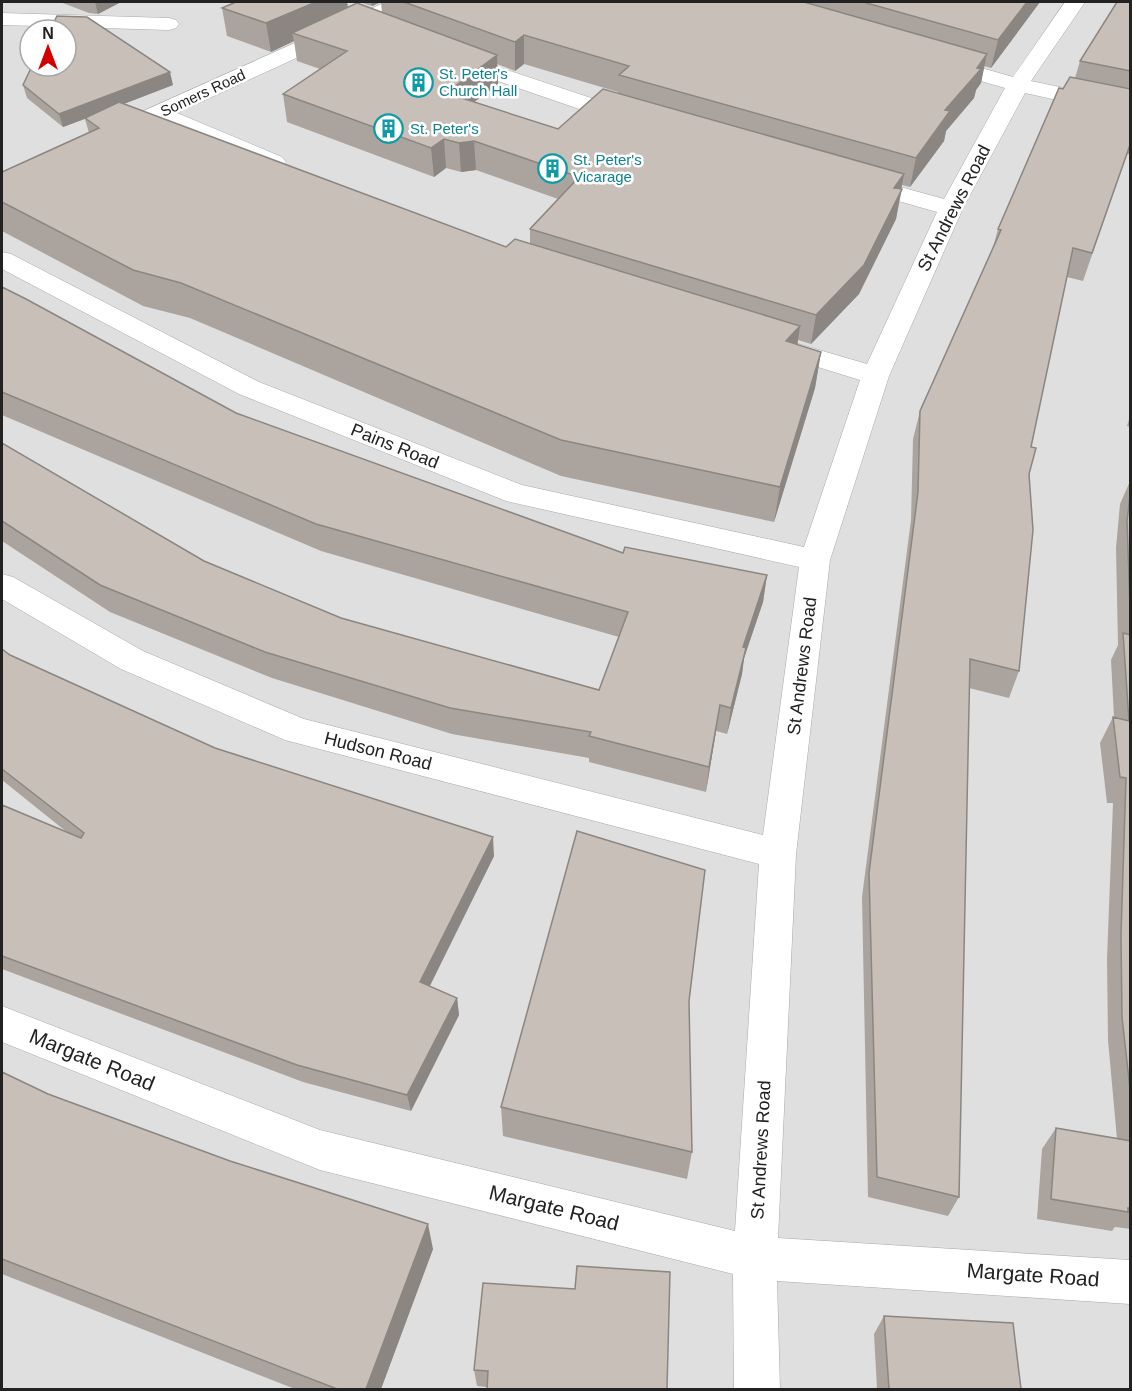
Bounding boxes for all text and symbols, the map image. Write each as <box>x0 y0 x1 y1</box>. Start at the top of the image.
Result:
north arrow <box>18 18 78 78</box>
text: N <box>42 25 54 42</box>
street label: Somers Road <box>158 65 248 120</box>
place label: St. Peter's Church Hall <box>439 65 517 99</box>
building icon: St. Peter's Church Hall <box>402 67 434 99</box>
building icon: St. Peter's <box>373 113 405 145</box>
place label: St. Peter's <box>410 120 479 137</box>
street label: St Andrews Road <box>914 142 994 274</box>
place label: St. Peter's Vicarage <box>573 151 642 185</box>
building icon: St. Peter's Vicarage <box>536 153 568 185</box>
street label: Pains Road <box>348 419 442 473</box>
street label: St Andrews Road <box>784 596 820 736</box>
street label: Hudson Road <box>322 728 434 774</box>
street label: Margate Road <box>26 1024 158 1095</box>
street label: St Andrews Road <box>747 1080 775 1220</box>
street label: Margate Road <box>487 1180 621 1235</box>
street label: Margate Road <box>966 1258 1100 1291</box>

